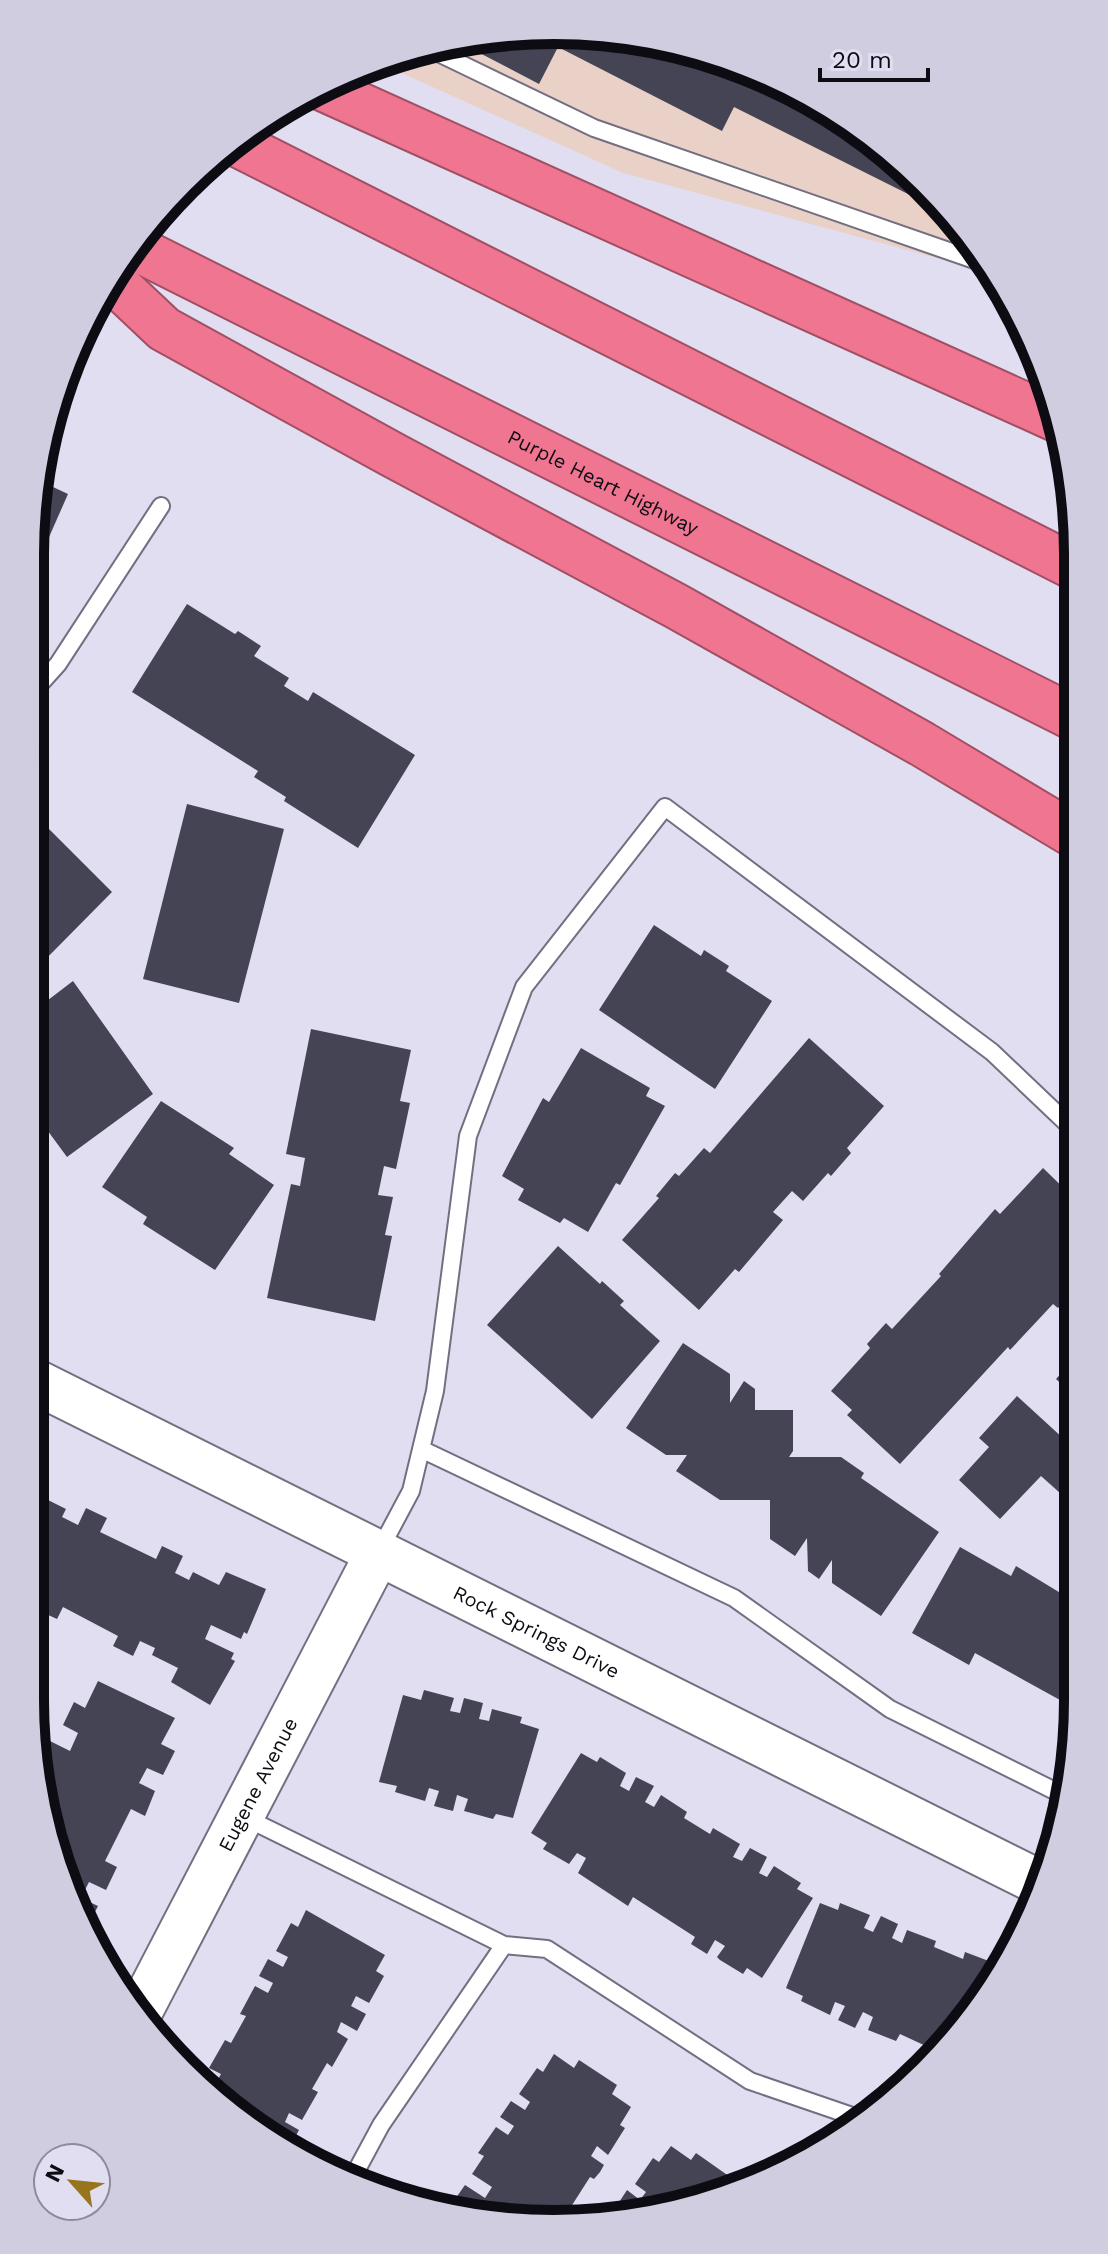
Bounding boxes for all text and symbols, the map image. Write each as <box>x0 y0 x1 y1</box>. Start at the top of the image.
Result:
scale bar <box>820 32 928 82</box>
text: 20 m <box>832 46 892 74</box>
street label: Purple Heart Highway <box>504 425 703 540</box>
street label: Rock Springs Drive <box>449 1580 624 1683</box>
street label: Eugene Avenue <box>213 1713 302 1856</box>
north arrow <box>32 2142 112 2222</box>
text: N <box>40 2160 69 2186</box>

